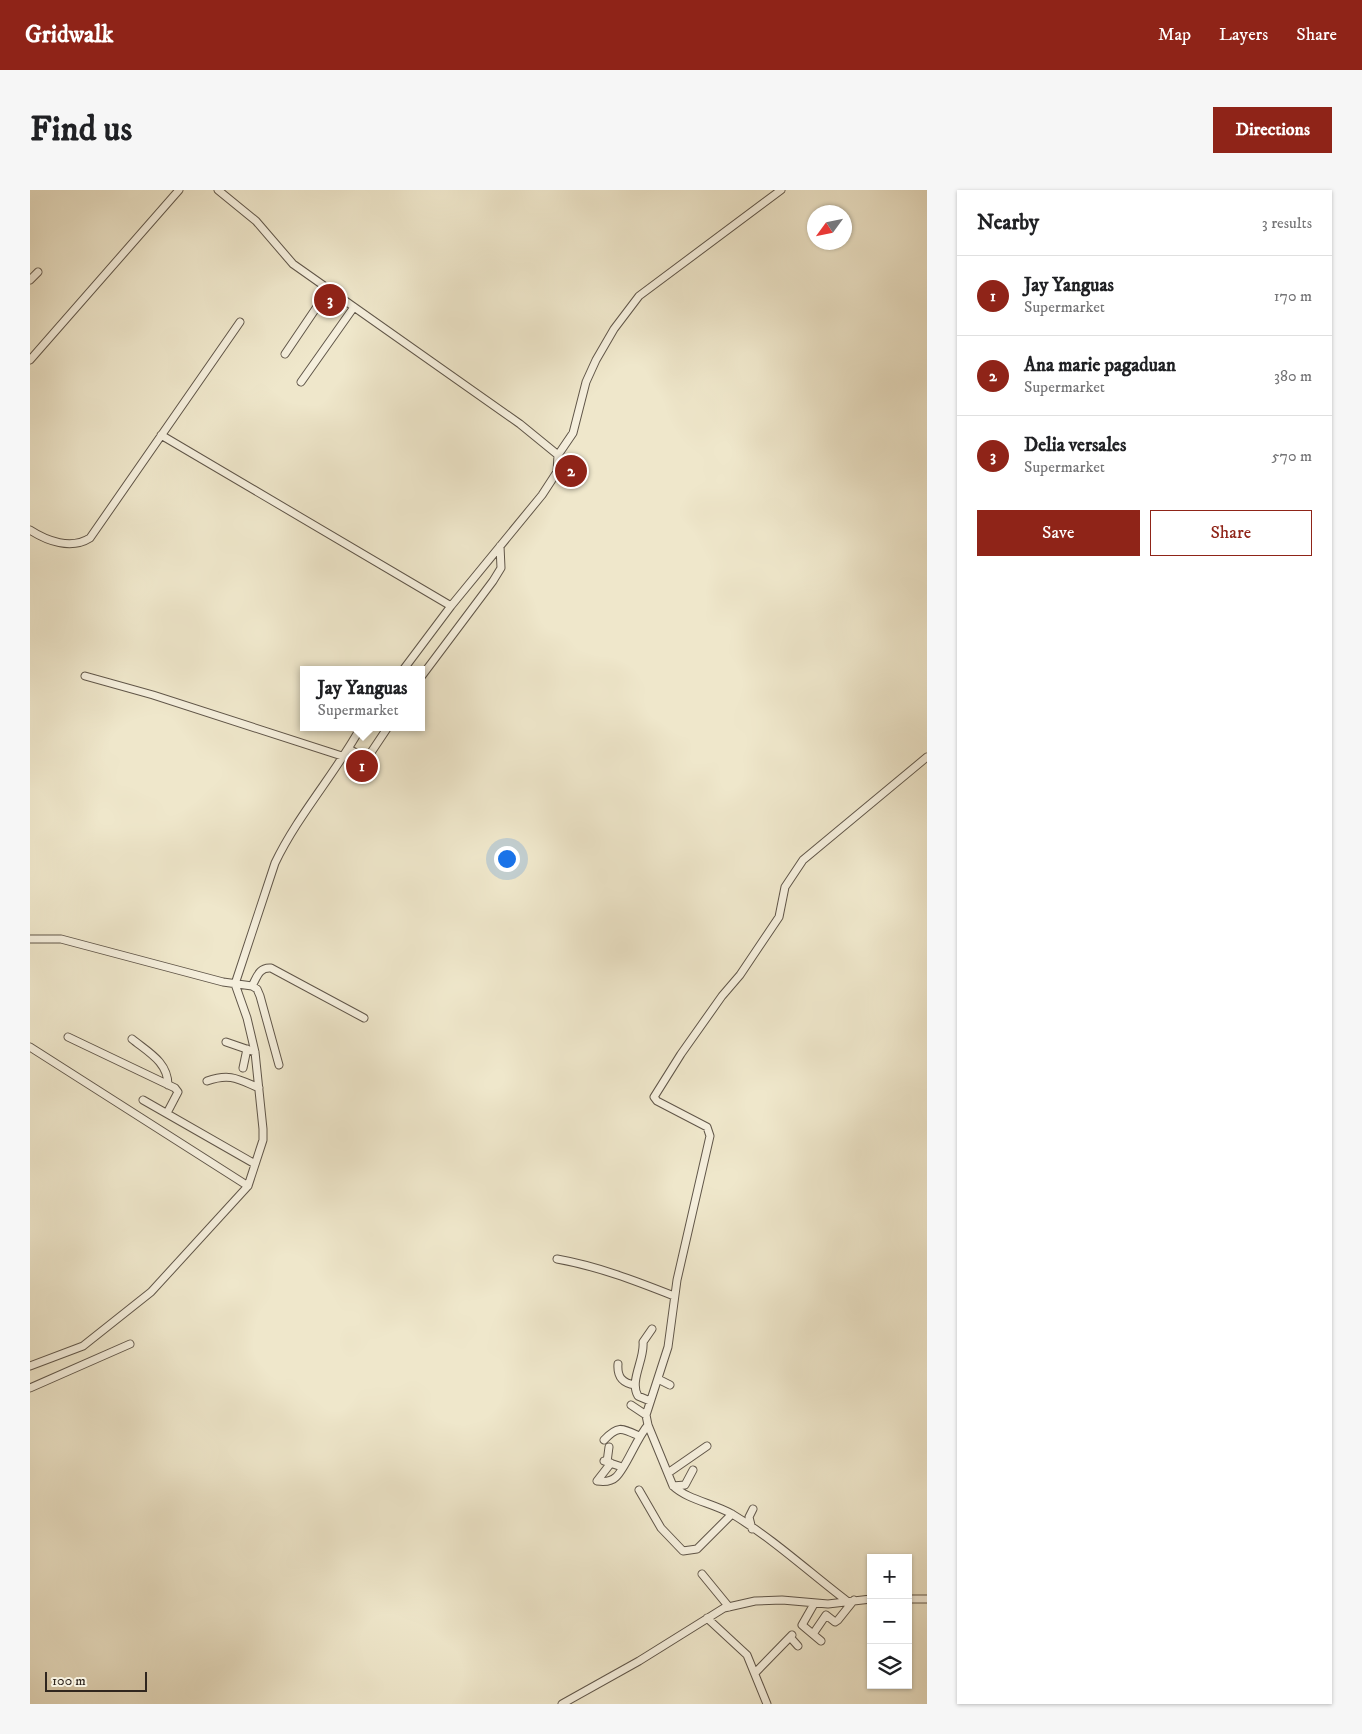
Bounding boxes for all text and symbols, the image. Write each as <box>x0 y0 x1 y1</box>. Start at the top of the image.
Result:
text: Gridwalk <box>25 20 113 50</box>
text: Map <box>1158 24 1191 46</box>
text: Layers <box>1219 24 1268 46</box>
text: Share <box>1296 24 1337 46</box>
button: Directions <box>1213 107 1332 153</box>
text: Find us <box>30 108 132 152</box>
north arrow <box>807 205 852 250</box>
text: Nearby <box>977 210 1039 236</box>
text: 3 results <box>1262 213 1312 233</box>
text: Jay Yanguas <box>1024 274 1114 297</box>
pin: 3 <box>314 281 346 319</box>
text: 1 <box>990 286 996 306</box>
text: 170 m <box>1274 286 1312 306</box>
text: Supermarket <box>1024 297 1105 317</box>
text: Ana marie pagaduan <box>1024 354 1176 377</box>
text: 2 <box>989 366 997 386</box>
text: 380 m <box>1274 366 1312 386</box>
text: Supermarket <box>1024 377 1105 397</box>
text: Delia versales <box>1024 434 1126 457</box>
text: 3 <box>990 446 996 466</box>
text: 570 m <box>1272 446 1312 466</box>
pin: 2 <box>555 452 587 490</box>
text: Supermarket <box>1024 457 1105 477</box>
button: Save <box>977 510 1140 556</box>
button: Share <box>1150 510 1312 556</box>
popup <box>300 666 425 731</box>
text: Jay Yanguas <box>318 677 407 700</box>
text: Supermarket <box>318 700 399 720</box>
pin: 1 <box>346 747 378 785</box>
your location <box>494 846 520 872</box>
map controls <box>867 1554 912 1689</box>
button: + <box>867 1554 912 1599</box>
button: − <box>867 1599 912 1644</box>
button: layers <box>867 1644 912 1689</box>
scale bar <box>45 1669 148 1692</box>
text: 100 m <box>52 1672 86 1690</box>

